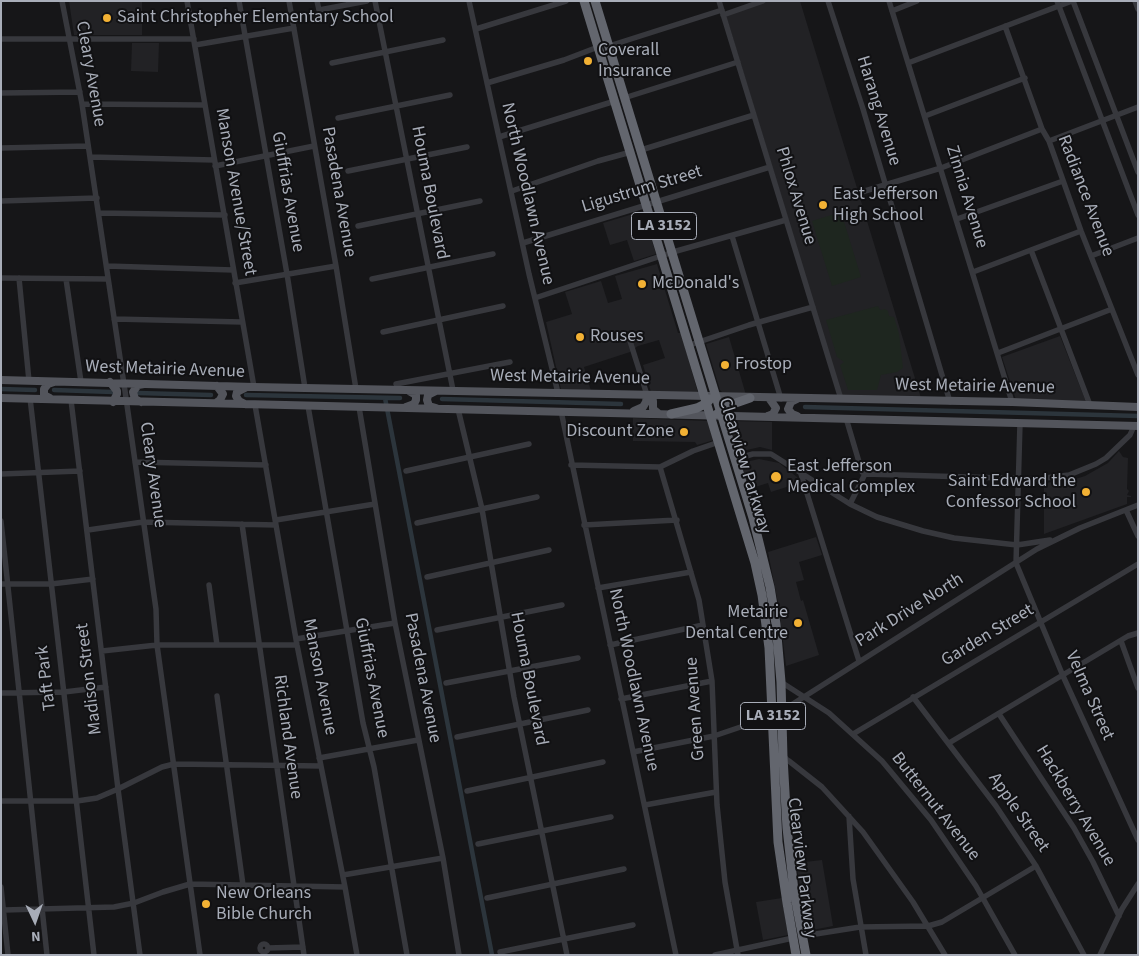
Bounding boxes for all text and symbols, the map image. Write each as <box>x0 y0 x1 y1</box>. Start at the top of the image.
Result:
place label: Saint Christopher Elementary School <box>117 7 394 29</box>
marker: Saint Christopher Elementary School <box>101 12 113 24</box>
street label: Cleary Avenue <box>70 20 110 128</box>
place label: Coverall Insurance <box>598 40 671 82</box>
street label: Harang Avenue <box>851 53 905 169</box>
marker: Coverall Insurance <box>582 55 594 67</box>
street label: North Woodlawn Avenue <box>496 101 558 287</box>
street label: Manson Avenue/Street <box>210 107 260 277</box>
street label: Houma Boulevard <box>405 124 453 262</box>
street label: Pasadena Avenue <box>316 125 360 259</box>
street label: Giuffrias Avenue <box>266 130 308 254</box>
street label: Radiance Avenue <box>1052 132 1118 260</box>
street label: Zinnia Avenue <box>940 143 992 251</box>
street label: Phlox Avenue <box>770 144 820 248</box>
street label: Ligustrum Street <box>579 161 705 219</box>
place label: East Jefferson High School <box>833 184 938 226</box>
marker: East Jefferson High School <box>817 199 829 211</box>
road number: LA 3152 <box>632 212 696 240</box>
place label: McDonald's <box>652 273 739 295</box>
marker: McDonald's <box>636 278 648 290</box>
place label: Rouses <box>590 326 644 348</box>
marker: Rouses <box>574 331 586 343</box>
place label: Frostop <box>735 354 792 376</box>
street label: West Metairie Avenue <box>85 356 245 384</box>
marker: Frostop <box>719 359 731 371</box>
street label: West Metairie Avenue <box>490 366 650 390</box>
street label: West Metairie Avenue <box>895 375 1055 399</box>
street label: Clearview Parkway <box>713 395 775 537</box>
street label: Cleary Avenue <box>134 421 170 529</box>
place label: Discount Zone <box>566 421 674 443</box>
marker: Discount Zone <box>678 426 690 438</box>
place label: East Jefferson Medical Complex <box>787 456 915 498</box>
marker: East Jefferson Medical Complex <box>769 470 783 484</box>
place label: Saint Edward the Confessor School <box>946 471 1076 514</box>
marker: Saint Edward the Confessor School <box>1080 486 1092 498</box>
street label: Park Drive North <box>852 569 968 653</box>
street label: North Woodlawn Avenue <box>603 587 663 773</box>
street label: Garden Street <box>938 600 1038 672</box>
place label: Metairie Dental Centre <box>685 602 788 644</box>
street label: Houma Boulevard <box>504 610 552 748</box>
street label: Pasadena Avenue <box>399 611 445 745</box>
street label: Giuffrias Avenue <box>349 616 393 740</box>
street label: Manson Avenue <box>297 617 341 737</box>
marker: Metairie Dental Centre <box>792 617 804 629</box>
street label: Madison Street <box>72 622 108 736</box>
street label: Taft Park <box>32 644 62 712</box>
street label: Velma Street <box>1060 648 1118 744</box>
street label: Green Avenue <box>682 656 710 762</box>
street label: Richland Avenue <box>268 673 306 801</box>
road number: LA 3152 <box>740 702 806 729</box>
street label: Hackberry Avenue <box>1030 742 1120 870</box>
street label: Butternut Avenue <box>886 748 984 866</box>
street label: Apple Street <box>983 769 1053 857</box>
street label: Clearview Parkway <box>782 796 820 940</box>
place label: New Orleans Bible Church <box>216 883 312 926</box>
north arrow <box>10 896 60 946</box>
marker: New Orleans Bible Church <box>200 898 212 910</box>
text: N <box>31 926 41 946</box>

